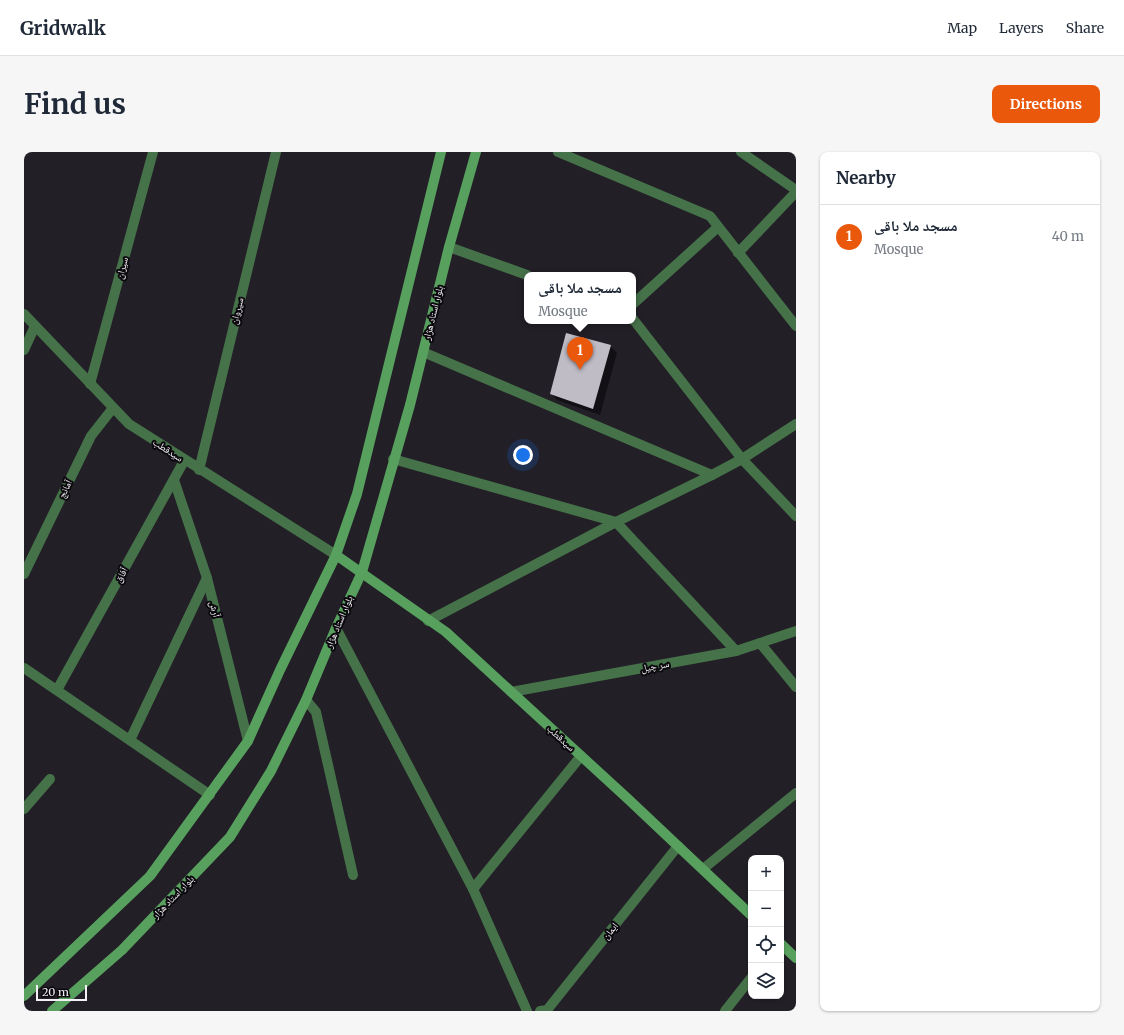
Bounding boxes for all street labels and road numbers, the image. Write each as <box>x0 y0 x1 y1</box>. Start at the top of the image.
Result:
street label: سیران <box>113 255 131 281</box>
street label: بلوار استاد هژار <box>420 284 446 342</box>
street label: سیروان <box>227 296 247 326</box>
street label: سیدقطب <box>150 435 186 465</box>
street label: آمانج <box>55 477 75 500</box>
street label: آفاق <box>112 565 131 585</box>
street label: بلوار استاد هژار <box>322 594 356 651</box>
street label: آرش <box>207 599 223 619</box>
street label: سر چیل <box>640 657 671 675</box>
street label: سیدقطب <box>544 722 578 754</box>
street label: بلوار استاد هژار <box>148 872 197 922</box>
street label: ایمان <box>599 920 621 942</box>

